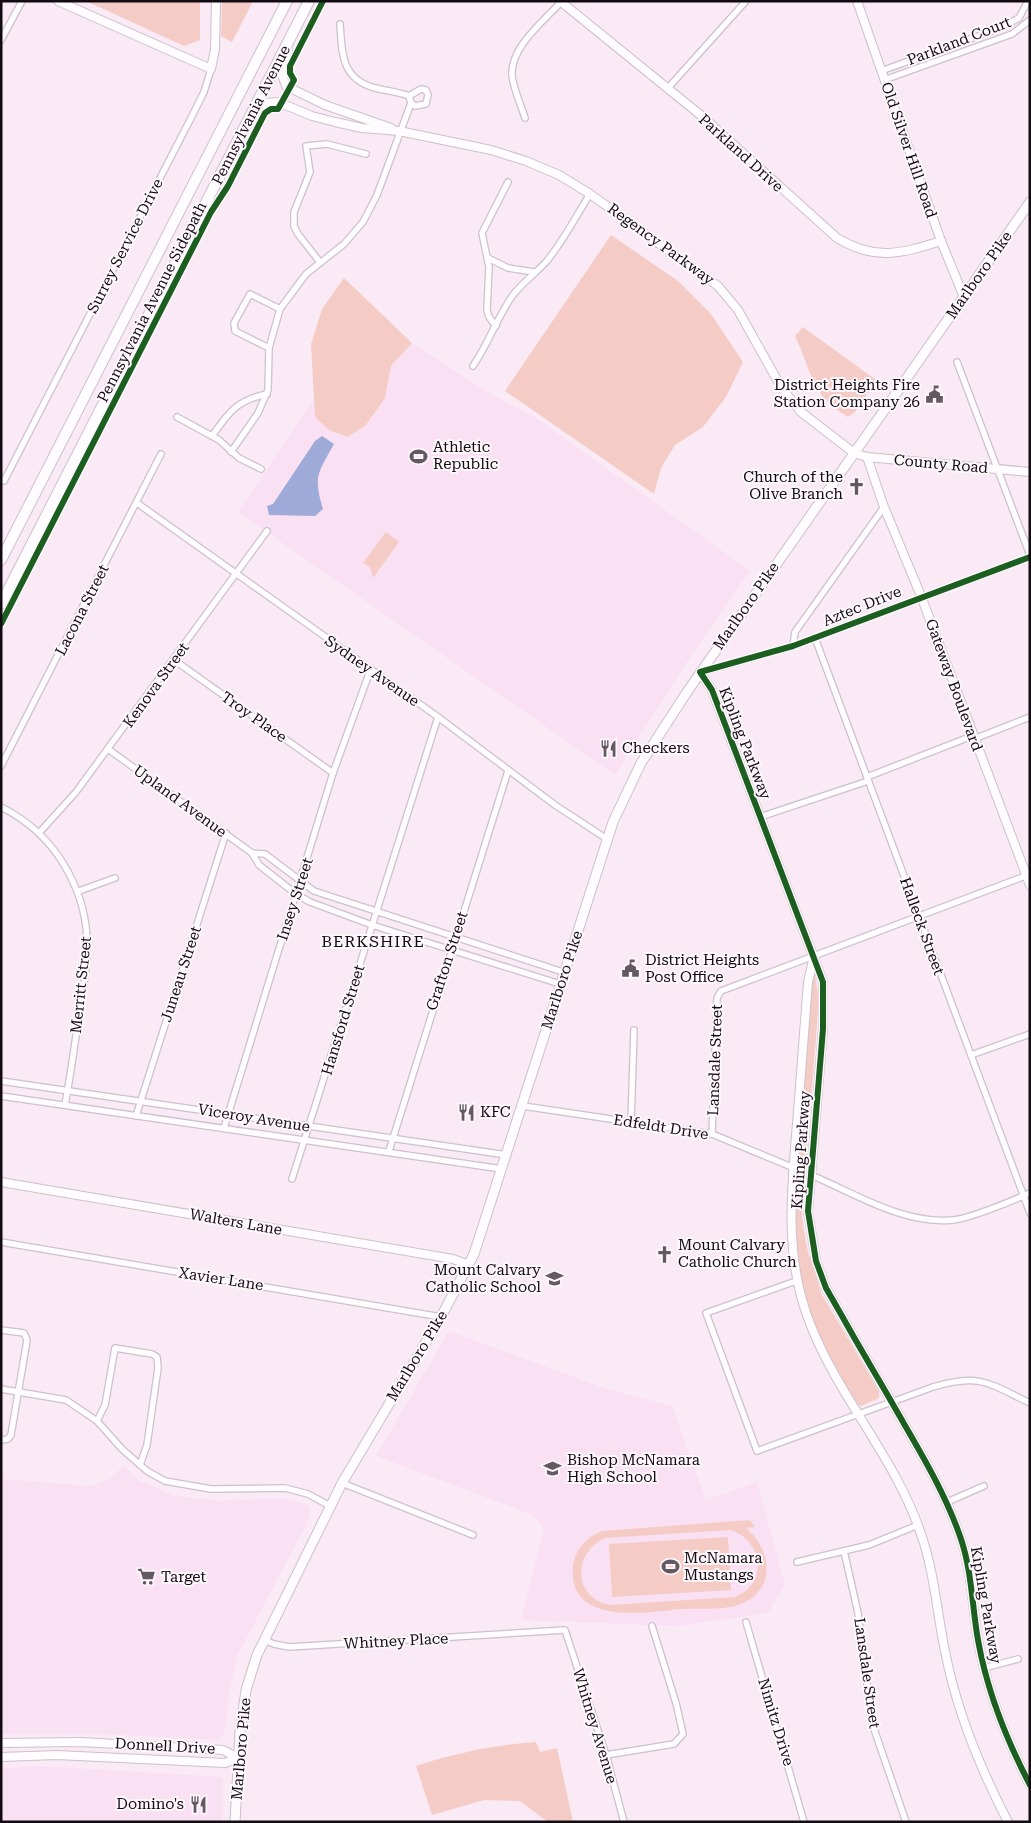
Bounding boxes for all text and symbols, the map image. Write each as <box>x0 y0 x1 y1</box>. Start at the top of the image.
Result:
street label: Parkland Court <box>904 13 1014 69</box>
street label: Pennsylvania Avenue <box>208 42 294 188</box>
street label: Old Silver Hill Road <box>877 80 941 221</box>
street label: Parkland Drive <box>695 110 787 196</box>
street label: Surrey Service Drive <box>83 176 167 316</box>
street label: Pennsylvania Avenue Sidepath <box>93 198 211 405</box>
street label: Regency Parkway <box>604 199 718 289</box>
street label: Marlboro Pike <box>942 228 1016 322</box>
place label: District Heights Fire Station Company 26 <box>774 376 920 411</box>
public building icon: District Heights Fire Station Company 26 <box>924 384 944 404</box>
place label: Athletic Republic <box>433 438 498 473</box>
sports icon: Athletic Republic <box>409 446 429 466</box>
street label: County Road <box>893 451 989 477</box>
place label: Church of the Olive Branch <box>743 468 843 503</box>
church icon: Church of the Olive Branch <box>847 476 867 496</box>
street label: Marlboro Pike <box>709 559 783 653</box>
street label: Lacona Street <box>51 561 113 658</box>
street label: Aztec Drive <box>820 582 904 630</box>
street label: Gateway Boulevard <box>922 616 986 754</box>
street label: Sydney Avenue <box>321 632 423 710</box>
street label: Kenova Street <box>119 639 193 731</box>
street label: Kipling Parkway <box>715 684 775 802</box>
street label: Troy Place <box>218 688 290 746</box>
restaurant icon: Checkers <box>598 738 618 758</box>
place label: Checkers <box>622 739 690 757</box>
street label: Upland Avenue <box>130 761 230 841</box>
street label: Insey Street <box>273 855 317 943</box>
street label: Halleck Street <box>896 875 948 978</box>
street label: Grafton Street <box>422 909 472 1013</box>
street label: Juneau Street <box>157 923 205 1024</box>
street label: Marlboro Pike <box>538 928 586 1032</box>
district label: BERKSHIRE <box>321 932 425 951</box>
street label: Merritt Street <box>67 935 95 1035</box>
place label: District Heights Post Office <box>645 951 759 986</box>
public building icon: District Heights Post Office <box>621 959 641 979</box>
street label: Hansford Street <box>318 962 368 1077</box>
street label: Lansdale Street <box>704 1003 726 1116</box>
street label: Kipling Parkway <box>788 1090 814 1210</box>
street label: Viceroy Avenue <box>197 1100 311 1136</box>
restaurant icon: KFC <box>456 1102 476 1122</box>
place label: KFC <box>480 1103 511 1121</box>
street label: Edfeldt Drive <box>612 1111 710 1143</box>
street label: Walters Lane <box>188 1205 284 1239</box>
place label: Mount Calvary Catholic Church <box>678 1236 797 1271</box>
church icon: Mount Calvary Catholic Church <box>654 1244 674 1264</box>
place label: Mount Calvary Catholic School <box>425 1261 541 1296</box>
street label: Xavier Lane <box>177 1263 265 1295</box>
school or university icon: Mount Calvary Catholic School <box>545 1269 565 1289</box>
street label: Marlboro Pike <box>383 1307 451 1405</box>
place label: Bishop McNamara High School <box>567 1451 700 1486</box>
school or university icon: Bishop McNamara High School <box>543 1459 563 1479</box>
street label: Kipling Parkway <box>967 1545 1005 1665</box>
place label: McNamara Mustangs <box>684 1549 762 1584</box>
sports icon: McNamara Mustangs <box>660 1557 680 1577</box>
supermarket icon: Target <box>137 1567 157 1587</box>
place label: Target <box>161 1568 207 1586</box>
street label: Lansdale Street <box>850 1616 884 1730</box>
street label: Whitney Place <box>343 1629 449 1653</box>
street label: Whitney Avenue <box>569 1666 621 1786</box>
street label: Nimitz Drive <box>754 1676 798 1768</box>
street label: Marlboro Pike <box>228 1697 254 1801</box>
street label: Donnell Drive <box>114 1734 216 1758</box>
restaurant icon: Domino's <box>188 1794 208 1814</box>
place label: Domino's <box>116 1795 184 1813</box>

